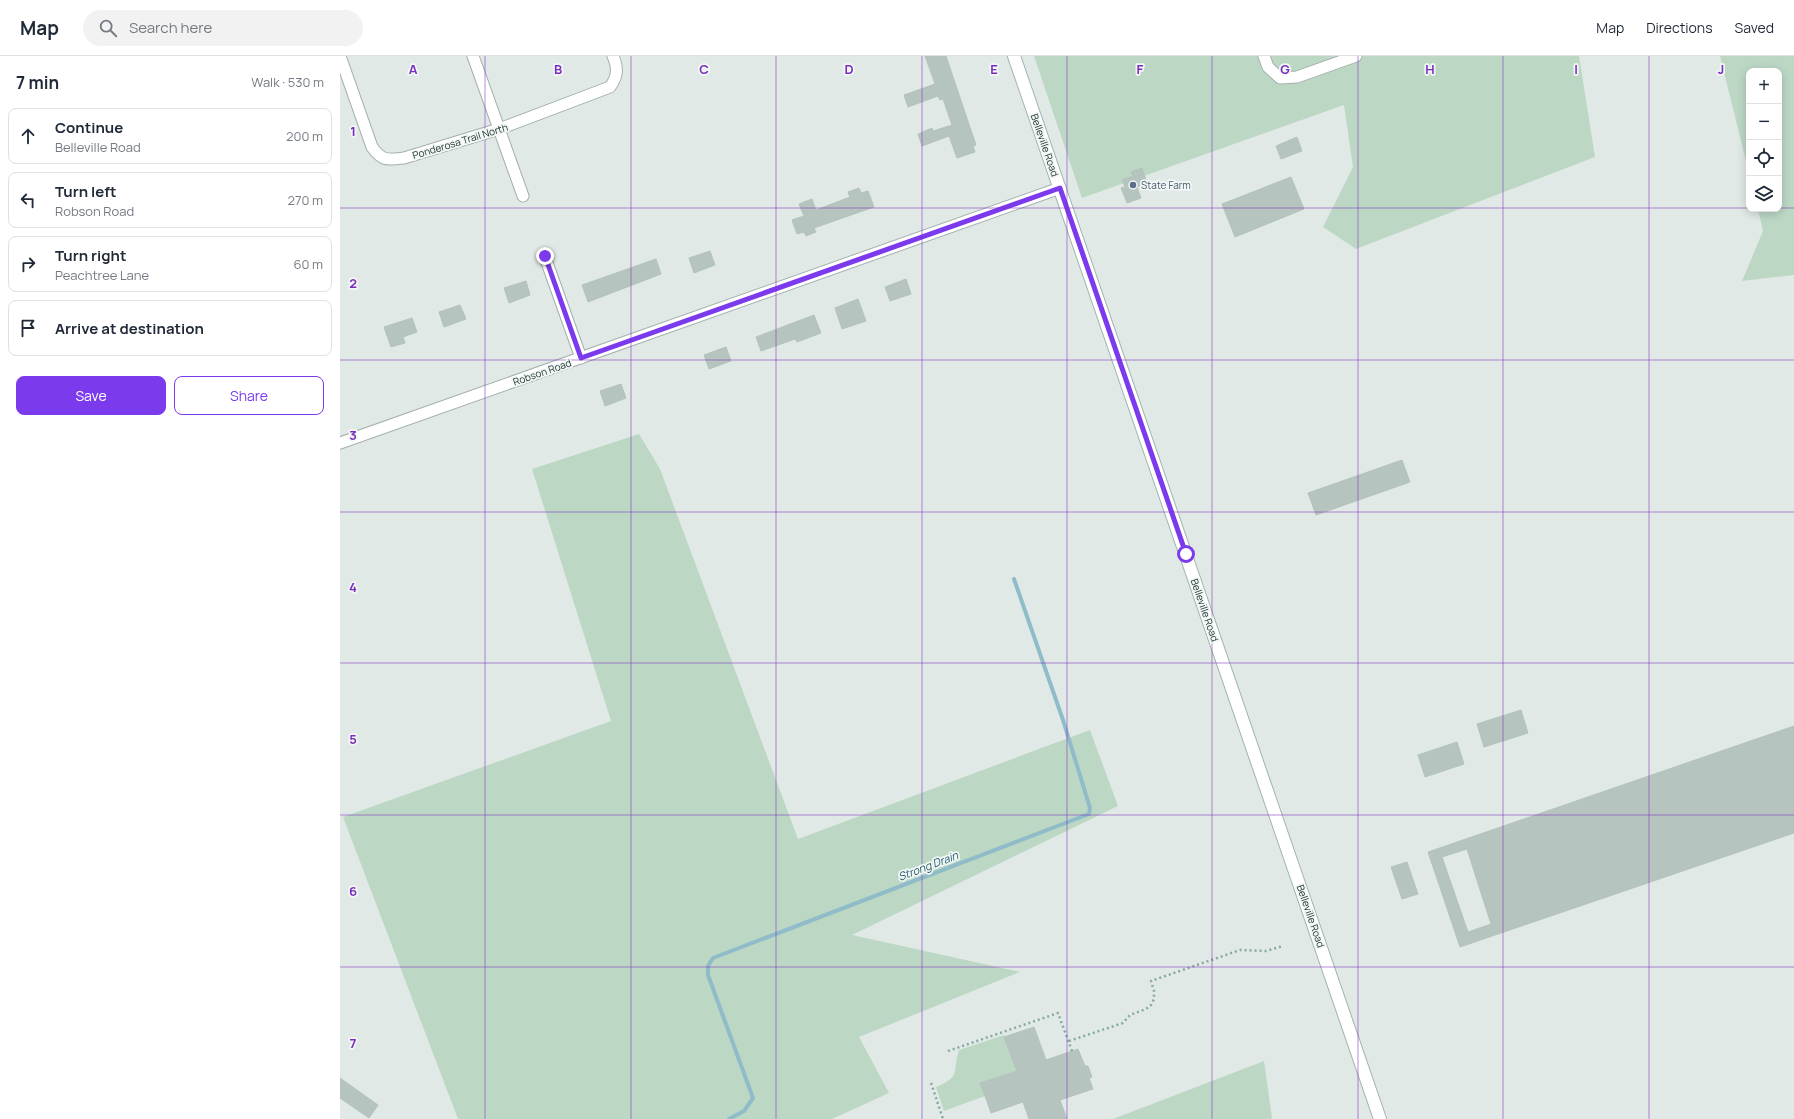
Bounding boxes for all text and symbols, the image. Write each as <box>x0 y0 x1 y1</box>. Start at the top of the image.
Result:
search box <box>83 10 363 46</box>
text: Map <box>20 15 59 41</box>
icon: search <box>97 17 119 39</box>
text: Search here <box>129 17 212 38</box>
text: Map <box>1596 18 1624 37</box>
text: Directions <box>1646 18 1713 37</box>
text: Saved <box>1735 18 1774 37</box>
text: A <box>409 60 418 78</box>
text: B <box>554 60 562 78</box>
text: C <box>699 60 709 78</box>
text: D <box>844 60 854 78</box>
text: E <box>990 60 998 78</box>
text: F <box>1137 60 1144 78</box>
text: G <box>1280 60 1290 78</box>
text: H <box>1425 60 1435 78</box>
text: I <box>1574 60 1578 78</box>
text: J <box>1718 60 1724 78</box>
map controls <box>1746 68 1782 212</box>
button: + <box>1746 68 1782 104</box>
text: 7 min <box>16 71 59 94</box>
text: Walk · 530 m <box>251 73 324 91</box>
button: − <box>1746 104 1782 140</box>
street label: Belleville Road <box>1028 112 1062 179</box>
text: Continue <box>55 117 123 138</box>
street label: Ponderosa Trail North <box>411 120 510 162</box>
text: 1 <box>350 122 356 140</box>
icon: ahead <box>17 125 39 147</box>
text: 200 m <box>286 127 323 145</box>
text: Belleville Road <box>55 138 141 156</box>
button: locate <box>1746 140 1782 176</box>
button: layers <box>1746 176 1782 212</box>
place label: State Farm <box>1141 178 1191 192</box>
marker: State Farm <box>1128 180 1138 190</box>
text: Turn left <box>55 181 117 202</box>
icon: left <box>17 189 39 211</box>
text: 270 m <box>288 191 323 209</box>
text: Robson Road <box>55 202 134 220</box>
text: Turn right <box>55 245 126 266</box>
route end <box>536 247 554 265</box>
icon: right <box>17 253 39 275</box>
text: 60 m <box>293 255 323 273</box>
text: Peachtree Lane <box>55 266 149 284</box>
text: 2 <box>349 274 357 292</box>
icon: arrive <box>17 317 39 339</box>
text: Arrive at destination <box>55 318 204 339</box>
street label: Robson Road <box>511 355 573 389</box>
button: Save <box>16 376 166 415</box>
button: Share <box>174 376 324 415</box>
text: 3 <box>349 426 357 444</box>
route start <box>1177 545 1195 563</box>
street label: Belleville Road <box>1188 577 1222 644</box>
text: 4 <box>349 578 357 596</box>
text: 5 <box>349 730 357 748</box>
water label: Strong Drain <box>896 847 960 884</box>
text: 6 <box>349 882 357 900</box>
street label: Belleville Road <box>1294 883 1328 950</box>
text: 7 <box>350 1034 357 1052</box>

